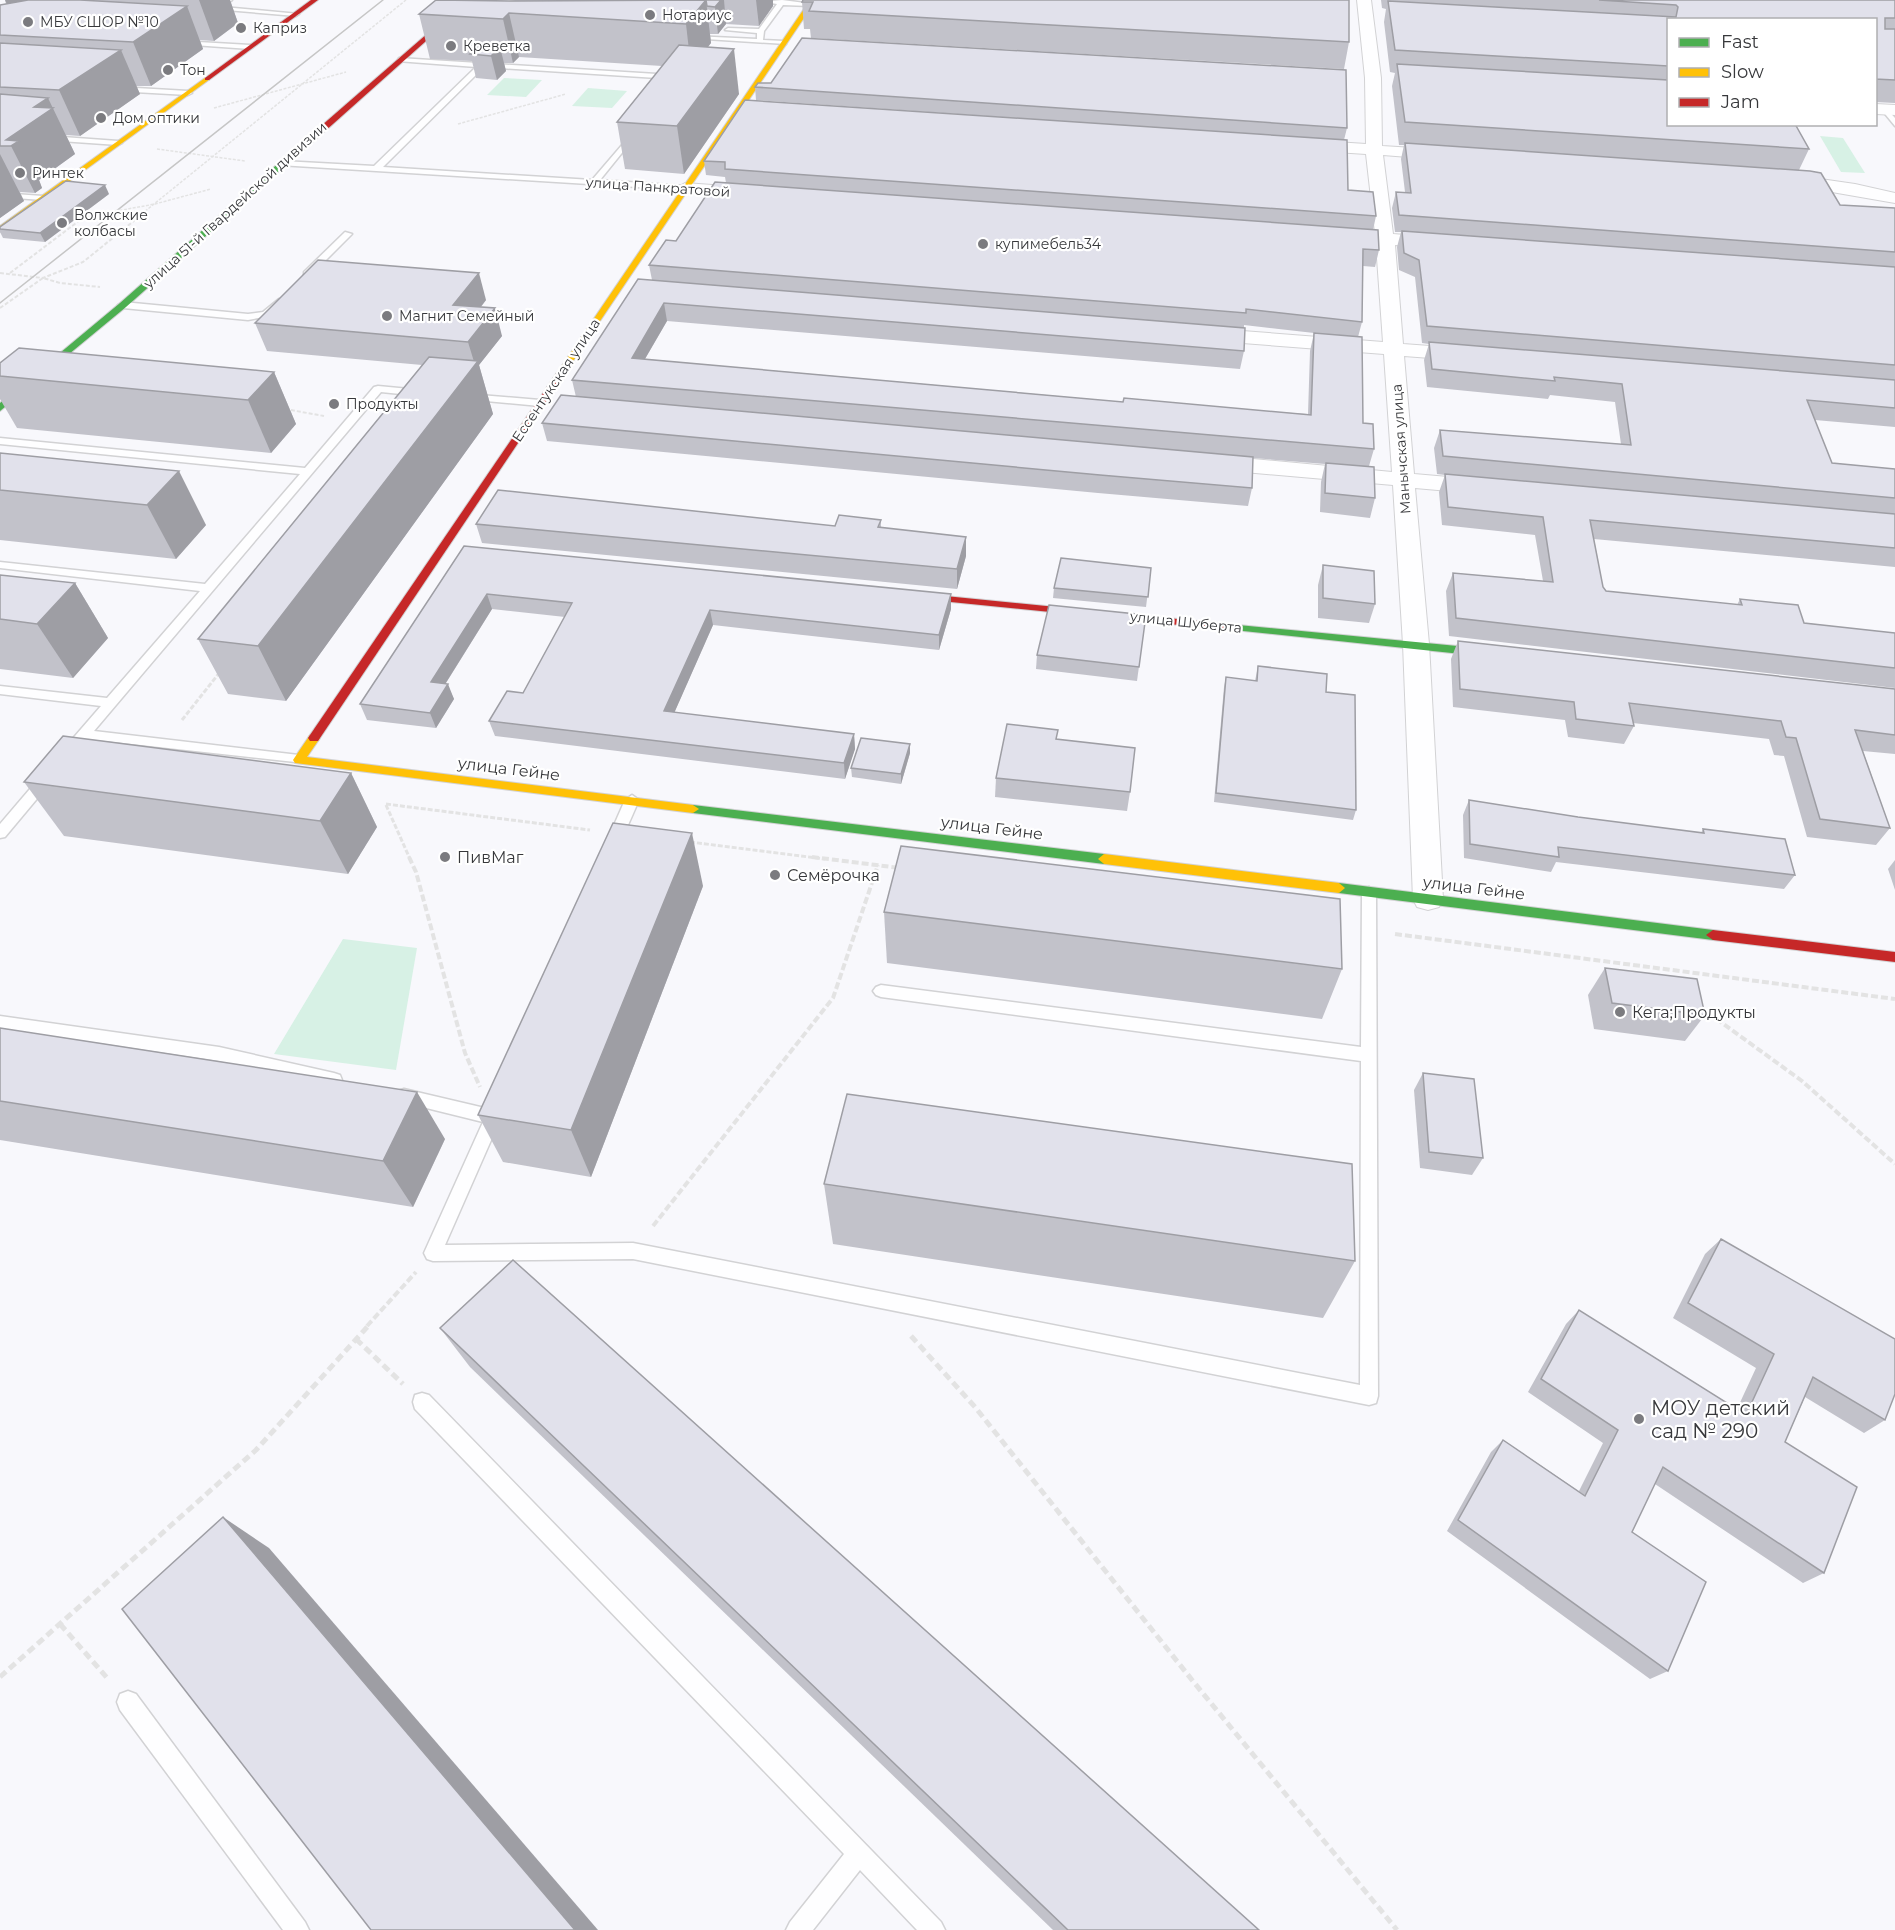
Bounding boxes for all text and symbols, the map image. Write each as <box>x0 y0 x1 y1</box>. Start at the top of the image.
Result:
place label: Нотариус <box>662 6 732 24</box>
marker: Нотариус <box>643 8 657 22</box>
place label: МБУ СШОР №10 <box>40 13 159 31</box>
marker: МБУ СШОР №10 <box>21 15 35 29</box>
legend <box>1667 18 1877 126</box>
place label: Каприз <box>253 19 307 37</box>
marker: Каприз <box>234 21 248 35</box>
text: Fast <box>1721 31 1759 53</box>
place label: Креветка <box>463 37 531 55</box>
marker: Креветка <box>444 39 458 53</box>
place label: Тон <box>180 61 206 79</box>
text: Slow <box>1721 61 1764 83</box>
marker: Тон <box>161 63 175 77</box>
text: Jam <box>1720 91 1760 113</box>
place label: Дом оптики <box>113 109 200 127</box>
marker: Дом оптики <box>94 111 108 125</box>
street label: улица 51-й Гвардейской дивизии <box>139 118 330 293</box>
place label: Ринтек <box>32 164 84 182</box>
marker: Ринтек <box>13 166 27 180</box>
street label: улица Панкратовой <box>584 173 731 201</box>
place label: Волжские колбасы <box>74 206 148 240</box>
marker: Волжские колбасы <box>55 216 69 230</box>
place label: купимебель34 <box>995 235 1102 253</box>
marker: купимебель34 <box>976 237 990 251</box>
place label: Магнит Семейный <box>399 307 534 325</box>
marker: Магнит Семейный <box>380 309 394 323</box>
street label: Ессентукская улица <box>508 315 604 445</box>
street label: Манычская улица <box>1387 383 1415 515</box>
place label: Продукты <box>346 395 419 413</box>
marker: Продукты <box>327 397 341 411</box>
street label: улица Шуберта <box>1128 607 1243 637</box>
street label: улица Гейне <box>456 753 561 785</box>
street label: улица Гейне <box>939 812 1044 844</box>
place label: ПивМаг <box>457 848 524 867</box>
marker: ПивМаг <box>438 850 452 864</box>
place label: Семёрочка <box>787 866 880 885</box>
marker: Семёрочка <box>768 868 782 882</box>
street label: улица Гейне <box>1421 872 1526 904</box>
place label: Кега;Продукты <box>1632 1003 1756 1022</box>
marker: Кега;Продукты <box>1613 1005 1627 1019</box>
place label: МОУ детский сад № 290 <box>1651 1396 1790 1443</box>
marker: МОУ детский сад № 290 <box>1632 1412 1646 1426</box>

